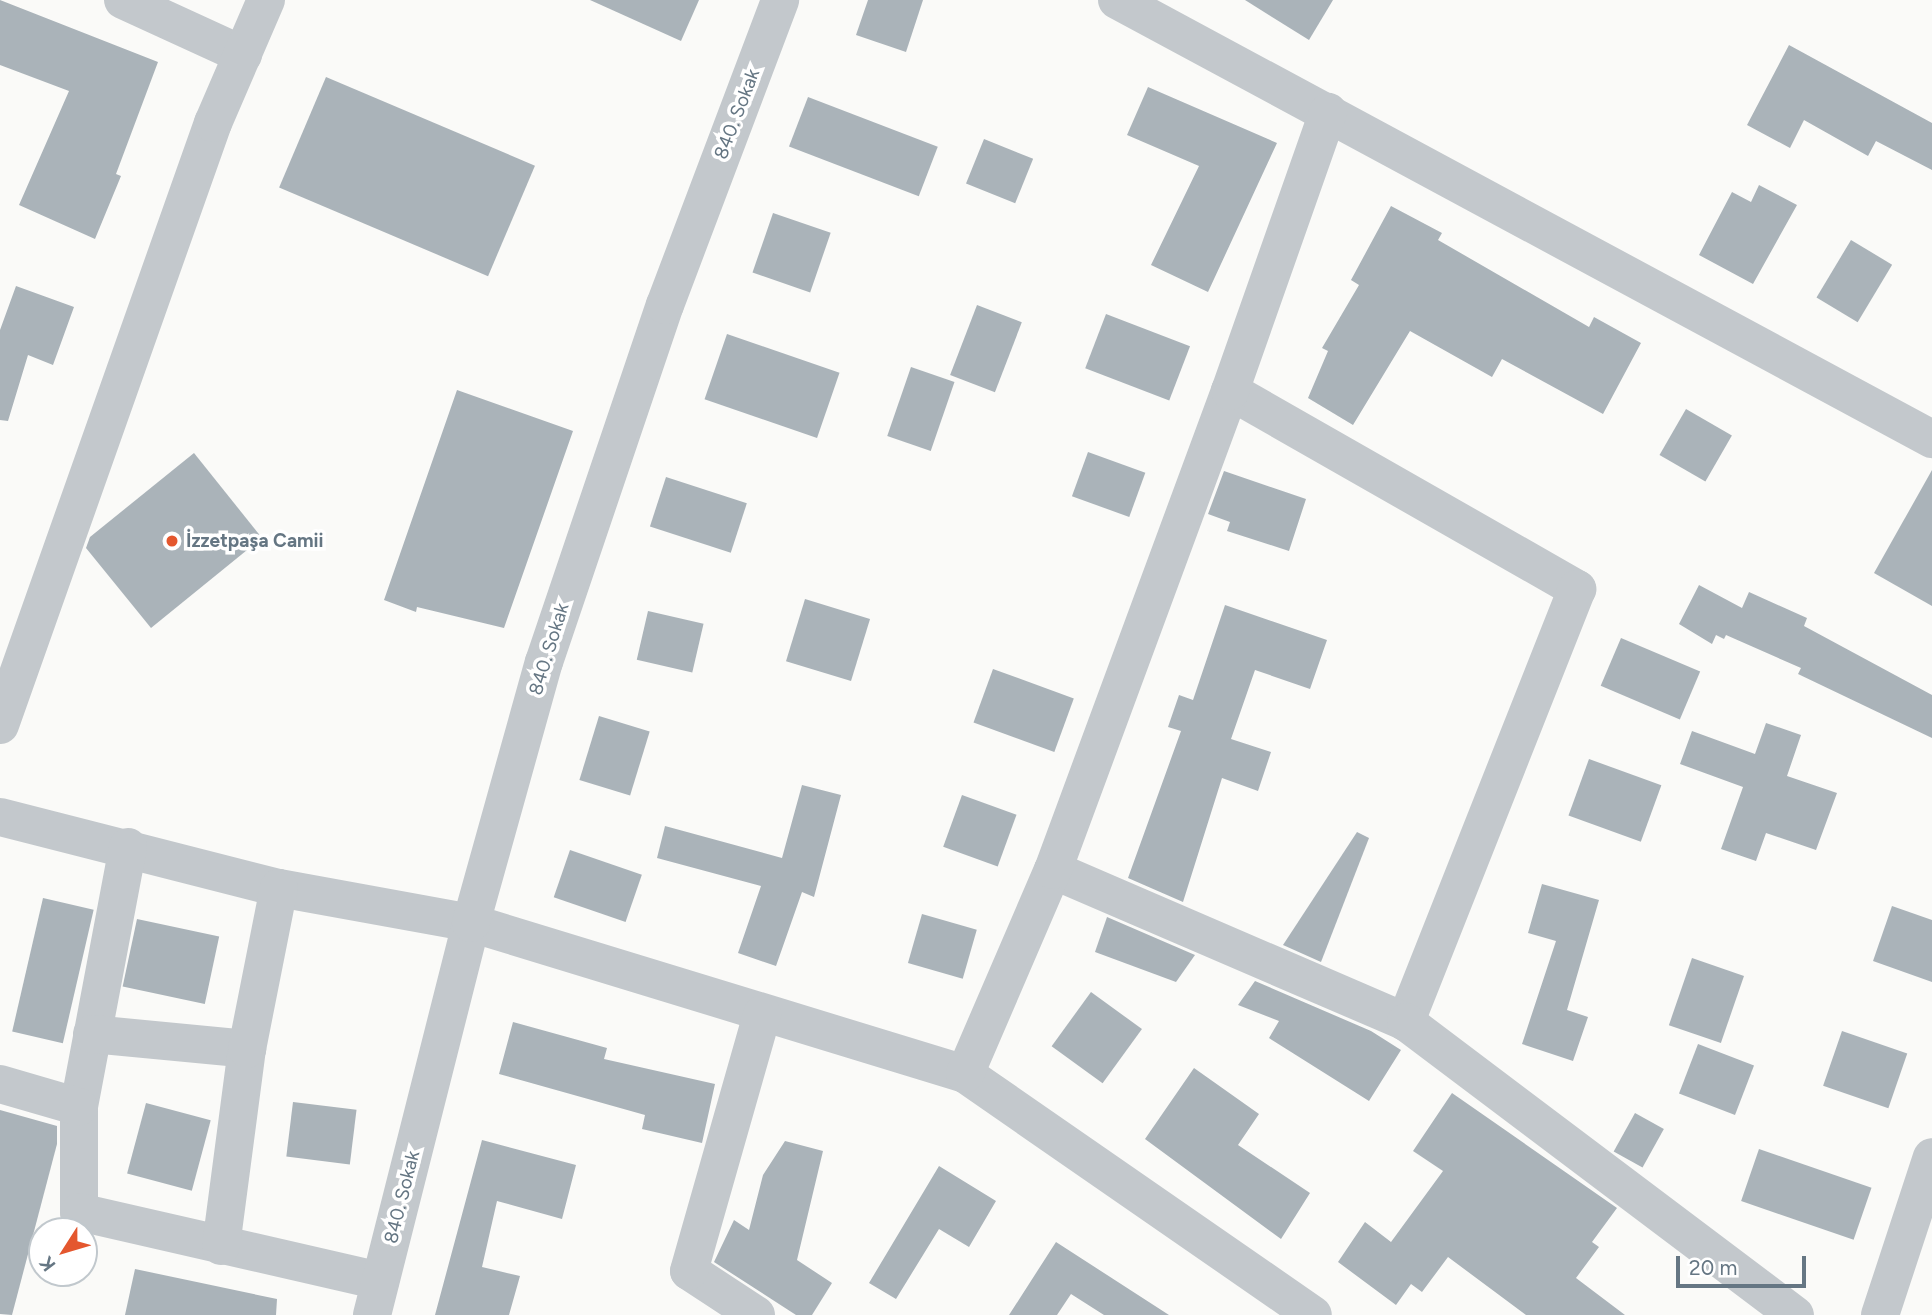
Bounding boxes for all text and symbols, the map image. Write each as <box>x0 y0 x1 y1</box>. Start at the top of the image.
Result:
street label: 840. Sokak <box>709 66 765 162</box>
place label: İzzetpaşa Camii <box>186 530 324 552</box>
marker: İzzetpaşa Camii <box>164 533 180 549</box>
street label: 840. Sokak <box>524 600 574 698</box>
street label: 840. Sokak <box>379 1148 425 1246</box>
north arrow <box>28 1217 98 1287</box>
scale bar <box>1680 1242 1810 1286</box>
text: K <box>34 1252 60 1276</box>
text: 20 m <box>1689 1255 1737 1280</box>

